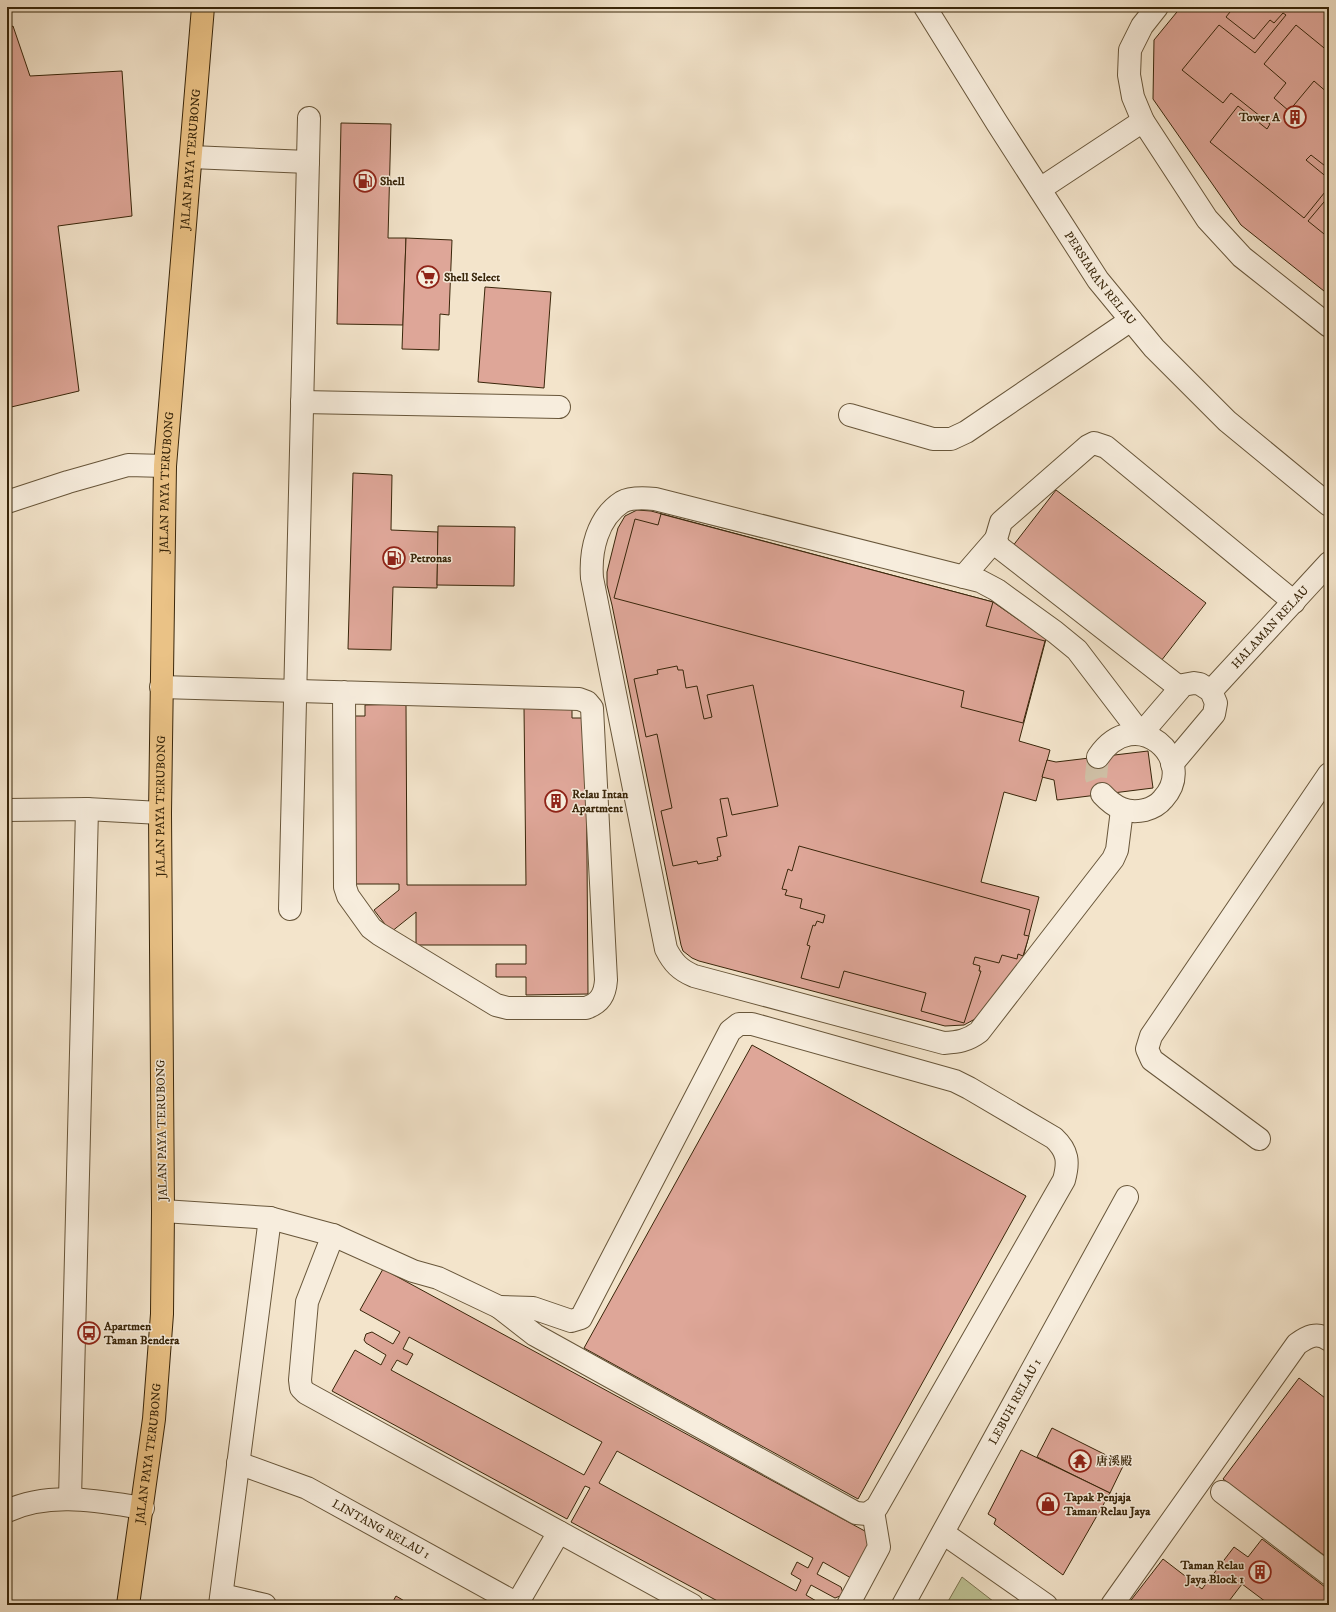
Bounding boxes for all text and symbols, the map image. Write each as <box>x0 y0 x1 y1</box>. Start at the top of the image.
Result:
street label: JALAN PAYA TERUBONG <box>177 87 204 231</box>
building icon: Tower A <box>1282 104 1308 130</box>
place label: Tower A <box>1238 110 1280 125</box>
fuel station icon: Shell <box>352 168 378 194</box>
place label: Shell <box>380 174 405 189</box>
street label: PERSIARAN RELAU <box>1061 228 1139 328</box>
supermarket icon: Shell Select <box>415 264 441 290</box>
place label: Shell Select <box>444 270 500 285</box>
street label: JALAN PAYA TERUBONG <box>156 410 177 554</box>
fuel station icon: Petronas <box>381 545 407 571</box>
place label: Petronas <box>410 551 451 566</box>
street label: HALAMAN RELAU <box>1228 583 1312 672</box>
street label: JALAN PAYA TERUBONG <box>152 735 169 878</box>
place label: Relau Intan Apartment <box>571 787 629 816</box>
building icon: Relau Intan Apartment <box>543 788 569 814</box>
street label: JALAN PAYA TERUBONG <box>153 1059 171 1202</box>
place label: Apartmen Taman Bendera <box>103 1319 180 1348</box>
bus stop icon: Apartmen Taman Bendera <box>76 1320 102 1346</box>
street label: LEBUH RELAU 1 <box>985 1356 1044 1447</box>
street label: JALAN PAYA TERUBONG <box>132 1382 164 1526</box>
temple icon: 唐溪殿 <box>1067 1448 1093 1474</box>
place label: 唐溪殿 <box>1096 1454 1133 1469</box>
place label: Tapak Penjaja Taman Relau Jaya <box>1063 1490 1151 1519</box>
shop icon: Tapak Penjaja Taman Relau Jaya <box>1035 1491 1061 1517</box>
street label: LINTANG RELAU 1 <box>329 1496 433 1562</box>
place label: Taman Relau Jaya Block 1 <box>1180 1558 1245 1587</box>
building icon: Taman Relau Jaya Block 1 <box>1247 1559 1273 1585</box>

